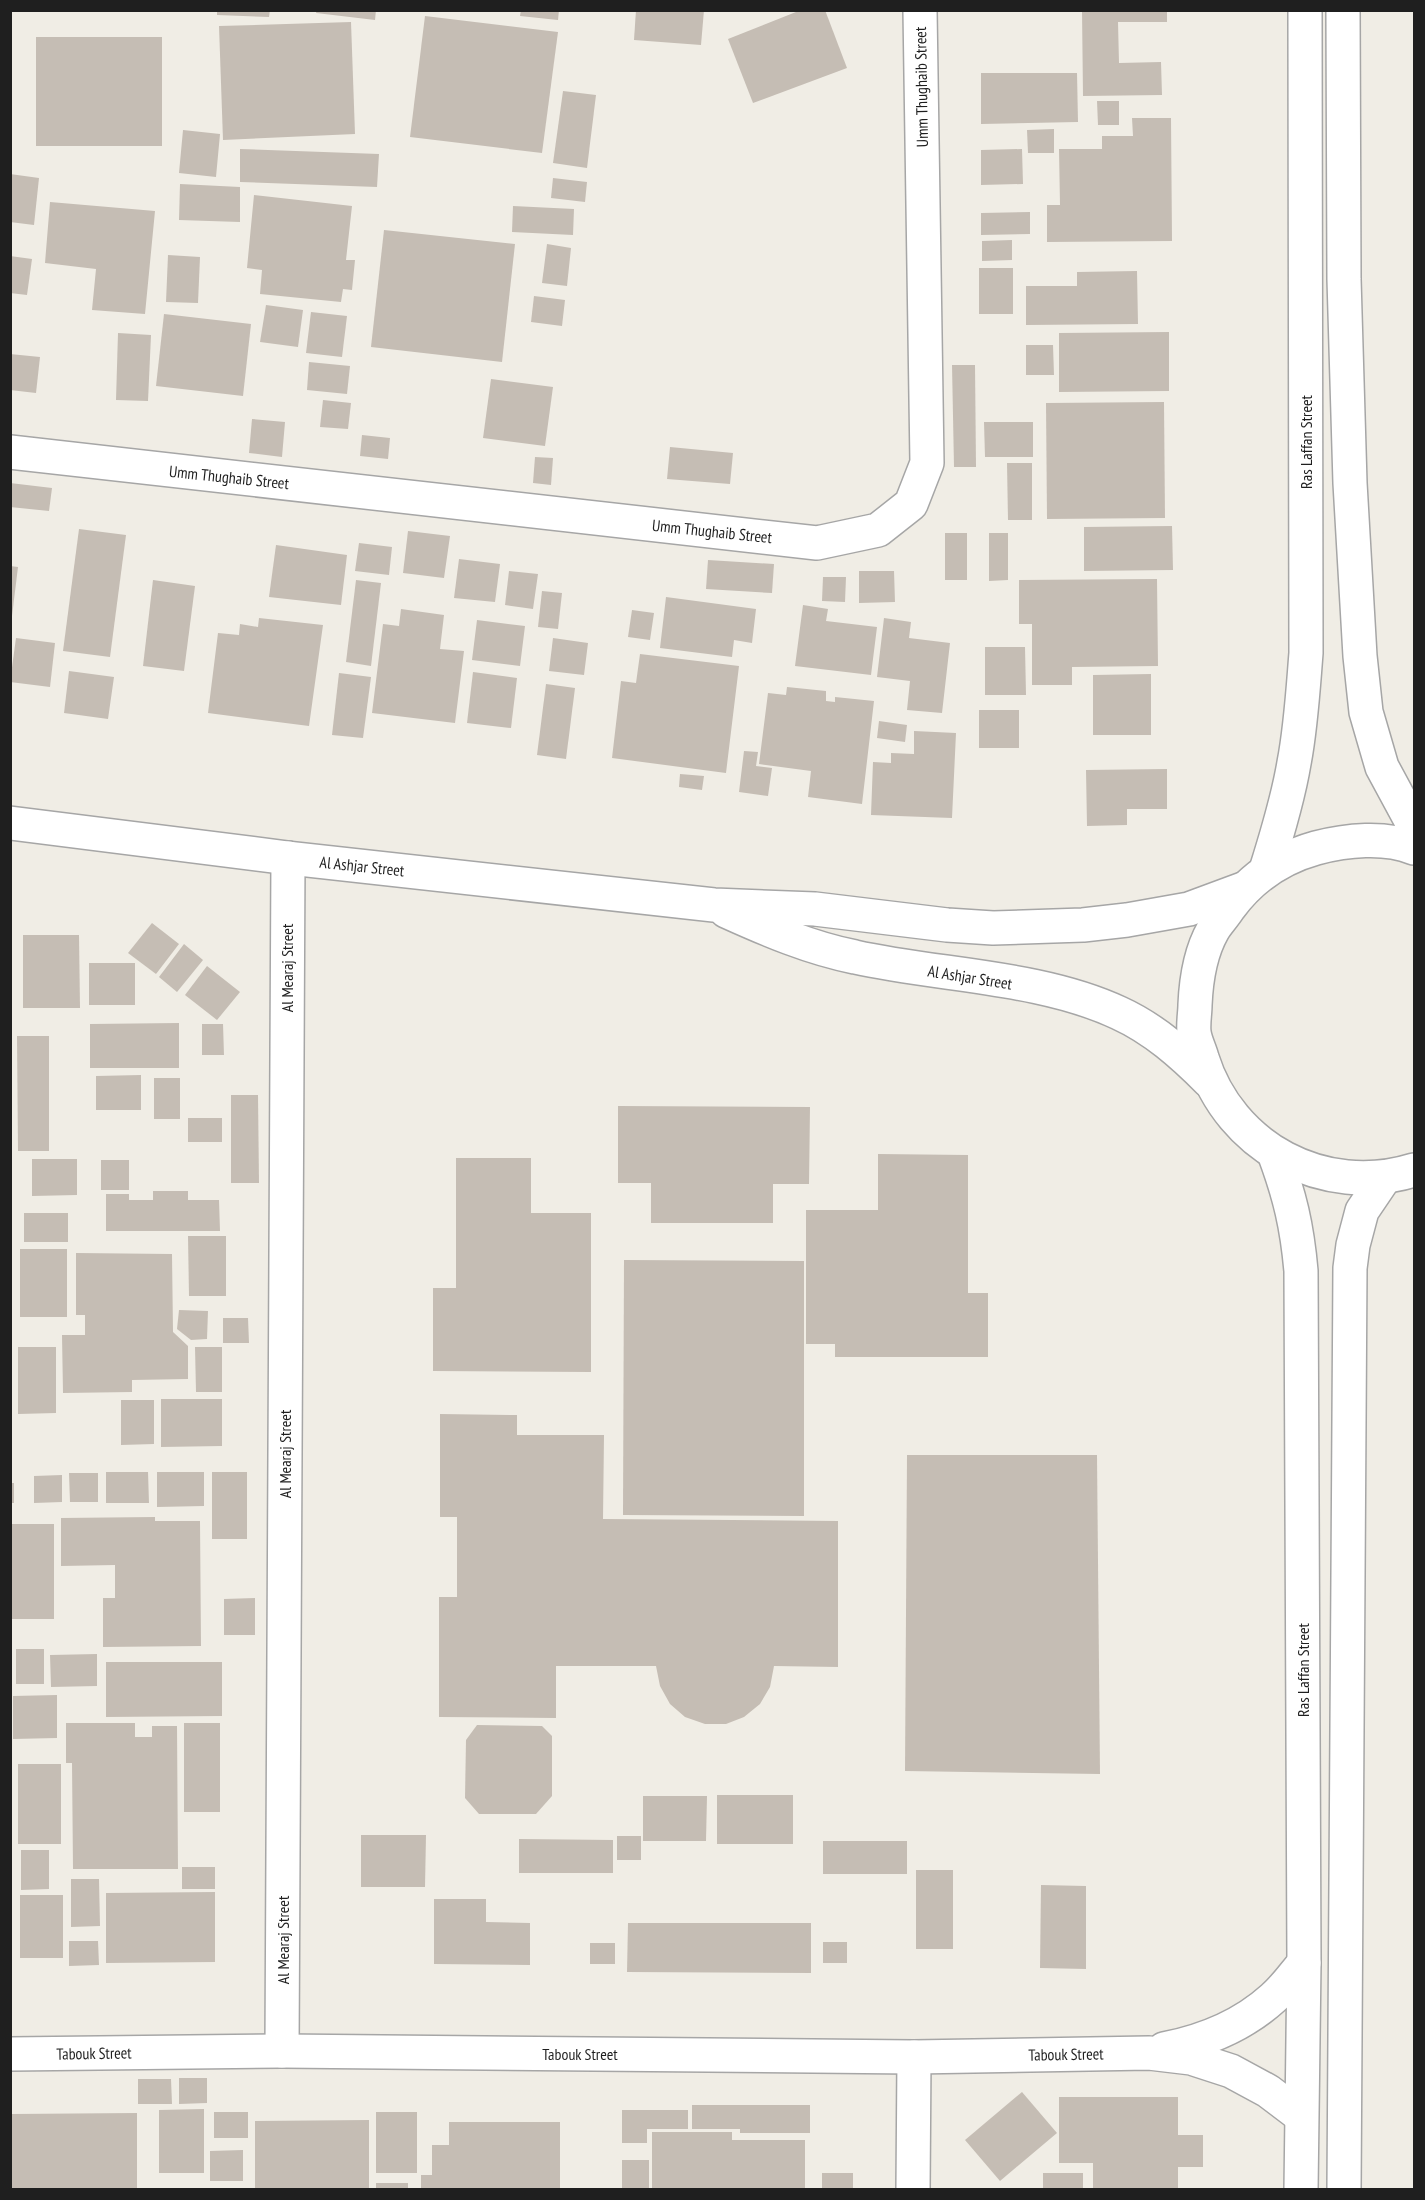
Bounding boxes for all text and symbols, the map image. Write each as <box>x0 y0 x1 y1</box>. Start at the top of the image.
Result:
street label: Umm Thughaib Street <box>910 26 932 147</box>
street label: Ras Laffan Street <box>1296 394 1316 489</box>
street label: Umm Thughaib Street <box>168 461 291 493</box>
street label: Umm Thughaib Street <box>651 515 774 547</box>
street label: Al Ashjar Street <box>319 852 406 880</box>
street label: Al Mearaj Street <box>277 923 297 1012</box>
street label: Al Ashjar Street <box>926 960 1014 994</box>
street label: Al Mearaj Street <box>275 1409 295 1498</box>
street label: Ras Laffan Street <box>1293 1622 1313 1717</box>
street label: Al Mearaj Street <box>273 1895 293 1984</box>
street label: Tabouk Street <box>56 2042 132 2064</box>
street label: Tabouk Street <box>1028 2043 1104 2065</box>
street label: Tabouk Street <box>542 2044 618 2064</box>

